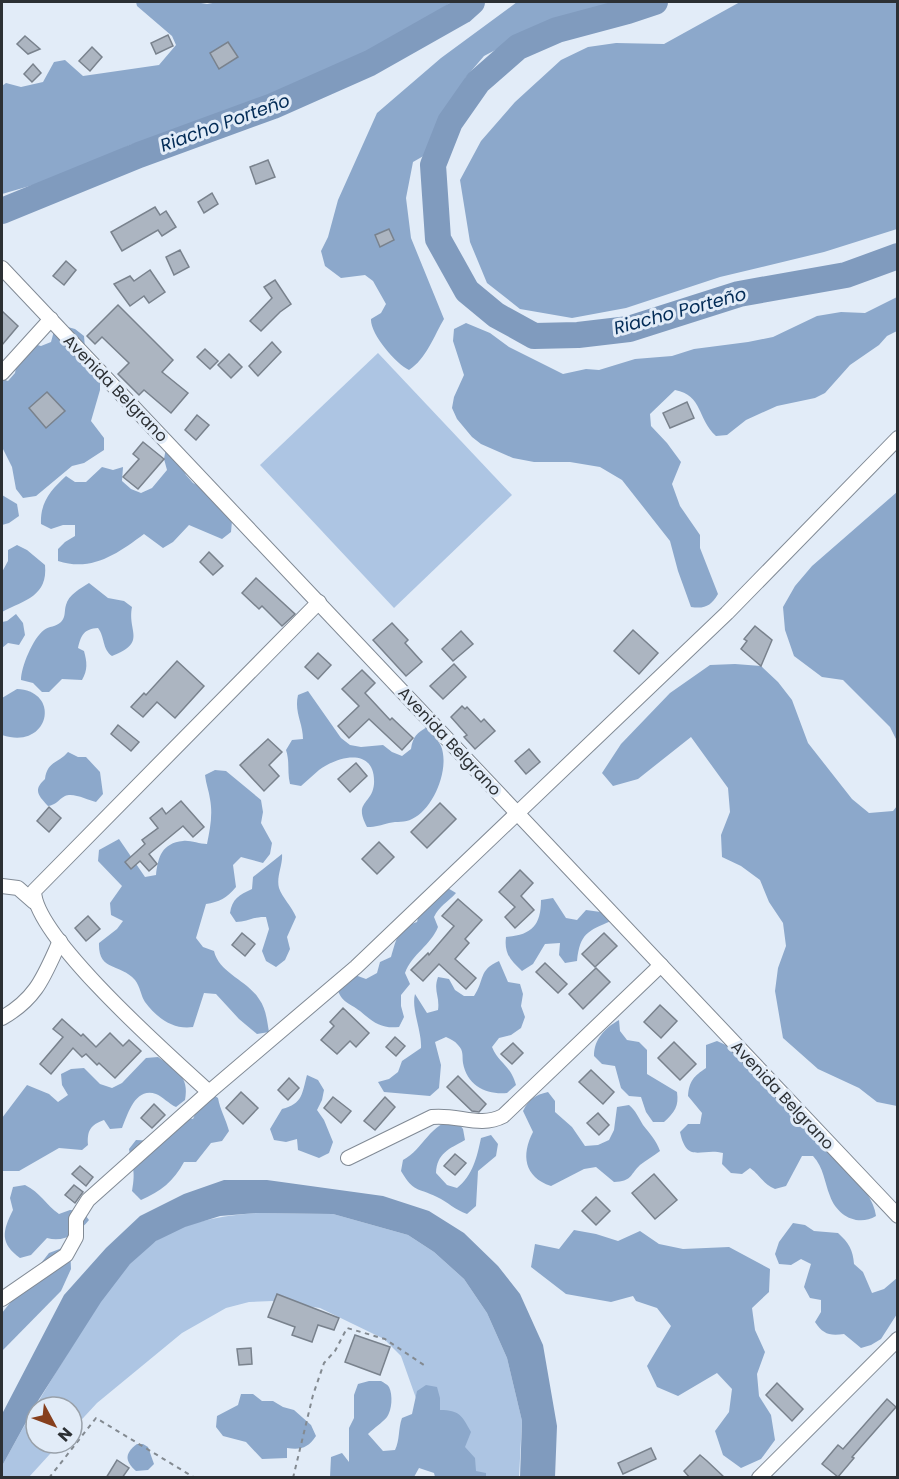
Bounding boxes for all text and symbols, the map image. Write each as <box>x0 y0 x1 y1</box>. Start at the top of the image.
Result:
water label: Riacho Porteño <box>157 87 293 158</box>
water label: Riacho Porteño <box>611 281 749 340</box>
street label: Avenida Belgrano <box>58 329 173 447</box>
street label: Avenida Belgrano <box>393 682 506 801</box>
street label: Avenida Belgrano <box>726 1036 839 1155</box>
north arrow <box>24 1395 84 1455</box>
text: N <box>52 1422 78 1447</box>

